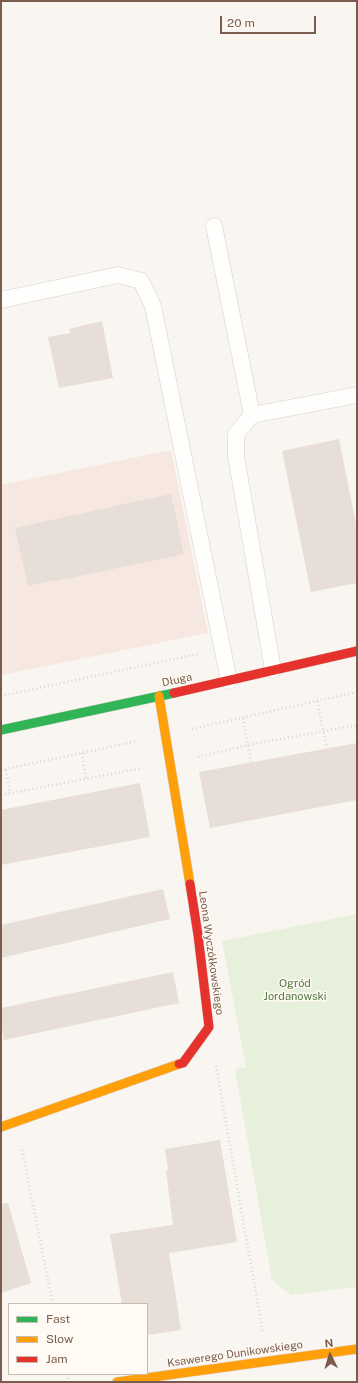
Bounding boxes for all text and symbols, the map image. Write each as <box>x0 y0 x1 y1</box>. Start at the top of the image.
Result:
scale bar <box>222 8 318 34</box>
text: 20 m <box>227 16 255 30</box>
street label: Długa <box>161 670 193 690</box>
street label: Leona Wyczółkowskiego <box>196 890 226 1016</box>
park label: Ogród Jordanowski <box>264 977 326 1003</box>
legend <box>8 1303 148 1375</box>
text: Fast <box>46 1312 70 1326</box>
text: Slow <box>46 1332 73 1346</box>
north arrow <box>310 1335 350 1375</box>
text: N <box>324 1337 334 1349</box>
street label: Ksawerego Dunikowskiego <box>166 1338 304 1370</box>
text: Jam <box>46 1352 68 1366</box>

